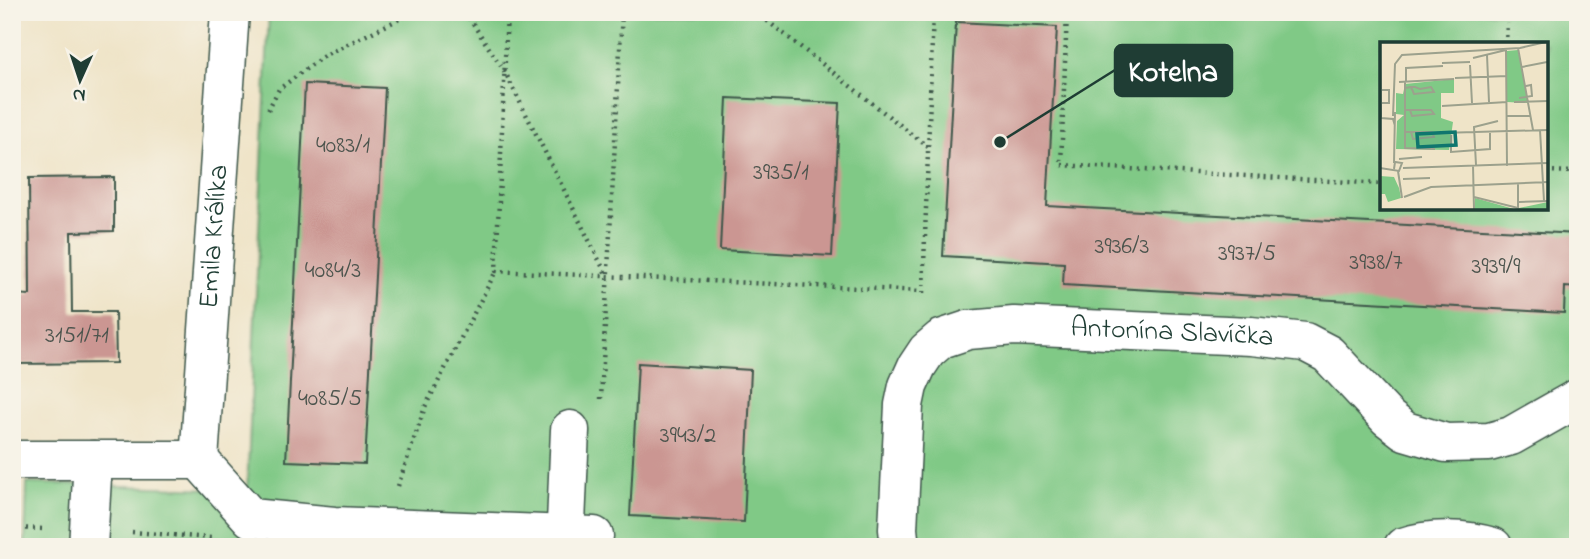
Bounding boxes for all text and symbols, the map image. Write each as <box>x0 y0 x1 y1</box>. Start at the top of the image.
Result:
inset map <box>1380 42 1548 210</box>
callout: Kotelna <box>1115 45 1232 96</box>
north arrow <box>46 46 116 116</box>
text: Kotelna <box>1128 52 1218 96</box>
text: N <box>72 81 86 108</box>
house number: 4083/1 <box>316 129 370 164</box>
house number: 3935/1 <box>753 156 809 191</box>
street label: Emila Králíka <box>189 163 240 310</box>
house number: 3936/3 <box>1095 230 1149 265</box>
house number: 3937/5 <box>1218 237 1276 272</box>
house number: 3938/7 <box>1349 246 1403 281</box>
house number: 3939/9 <box>1472 250 1521 285</box>
house number: 4084/3 <box>305 254 361 289</box>
street label: Antonína Slavíčka <box>1070 308 1276 359</box>
house number: 3151/71 <box>45 319 109 354</box>
house number: 4085/5 <box>298 382 362 417</box>
house number: 3943/2 <box>660 419 716 454</box>

